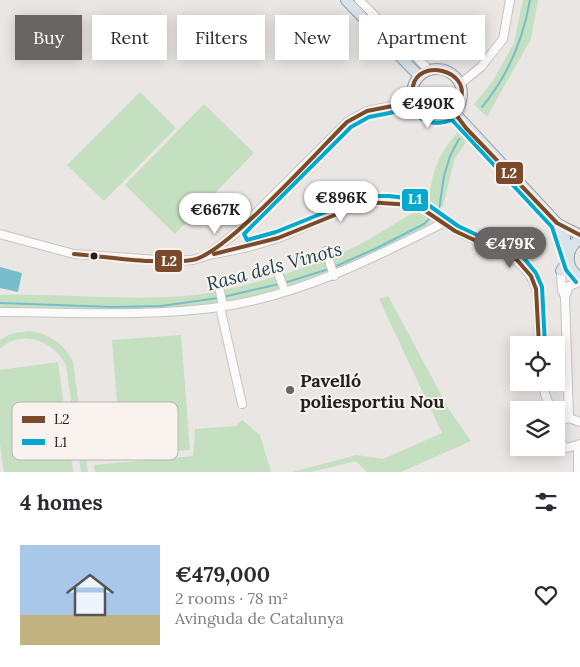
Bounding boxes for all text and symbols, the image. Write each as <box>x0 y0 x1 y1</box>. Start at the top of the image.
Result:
chip: Buy <box>15 15 82 60</box>
chip: Rent <box>92 15 167 60</box>
chip: Filters <box>177 15 265 60</box>
chip: New <box>275 15 349 60</box>
chip: Apartment <box>359 15 485 60</box>
pin: €490K <box>393 86 463 129</box>
text: €490K <box>402 93 454 113</box>
line badge: L2 <box>495 161 524 185</box>
text: L2 <box>501 164 517 182</box>
pin: €896K <box>306 180 376 223</box>
text: €896K <box>315 187 367 207</box>
line badge: L1 <box>401 188 429 212</box>
text: L1 <box>408 190 422 208</box>
pin: €667K <box>180 192 250 235</box>
text: €667K <box>190 199 240 219</box>
pin: €479K <box>475 226 545 269</box>
text: €479K <box>485 233 535 253</box>
water label: Rasa dels Vinots <box>204 236 344 296</box>
line badge: L2 <box>154 249 183 273</box>
unlabelled marker <box>89 251 99 261</box>
text: L2 <box>161 252 177 270</box>
map controls <box>510 336 565 456</box>
button: locate <box>510 336 565 391</box>
place label: Pavelló poliesportiu Nou <box>300 369 444 413</box>
marker: Pavelló poliesportiu Nou <box>284 384 296 396</box>
button: layers <box>510 401 565 456</box>
legend <box>12 402 178 460</box>
text: L2 <box>54 410 70 428</box>
text: L1 <box>54 433 67 451</box>
icon: filters <box>532 488 560 516</box>
text: 4 homes <box>20 489 103 516</box>
text: €479,000 <box>175 561 270 588</box>
icon: home <box>60 565 120 625</box>
icon: heart <box>532 581 560 609</box>
text: 2 rooms · 78 m² <box>175 588 289 608</box>
text: Avinguda de Catalunya <box>175 608 344 628</box>

